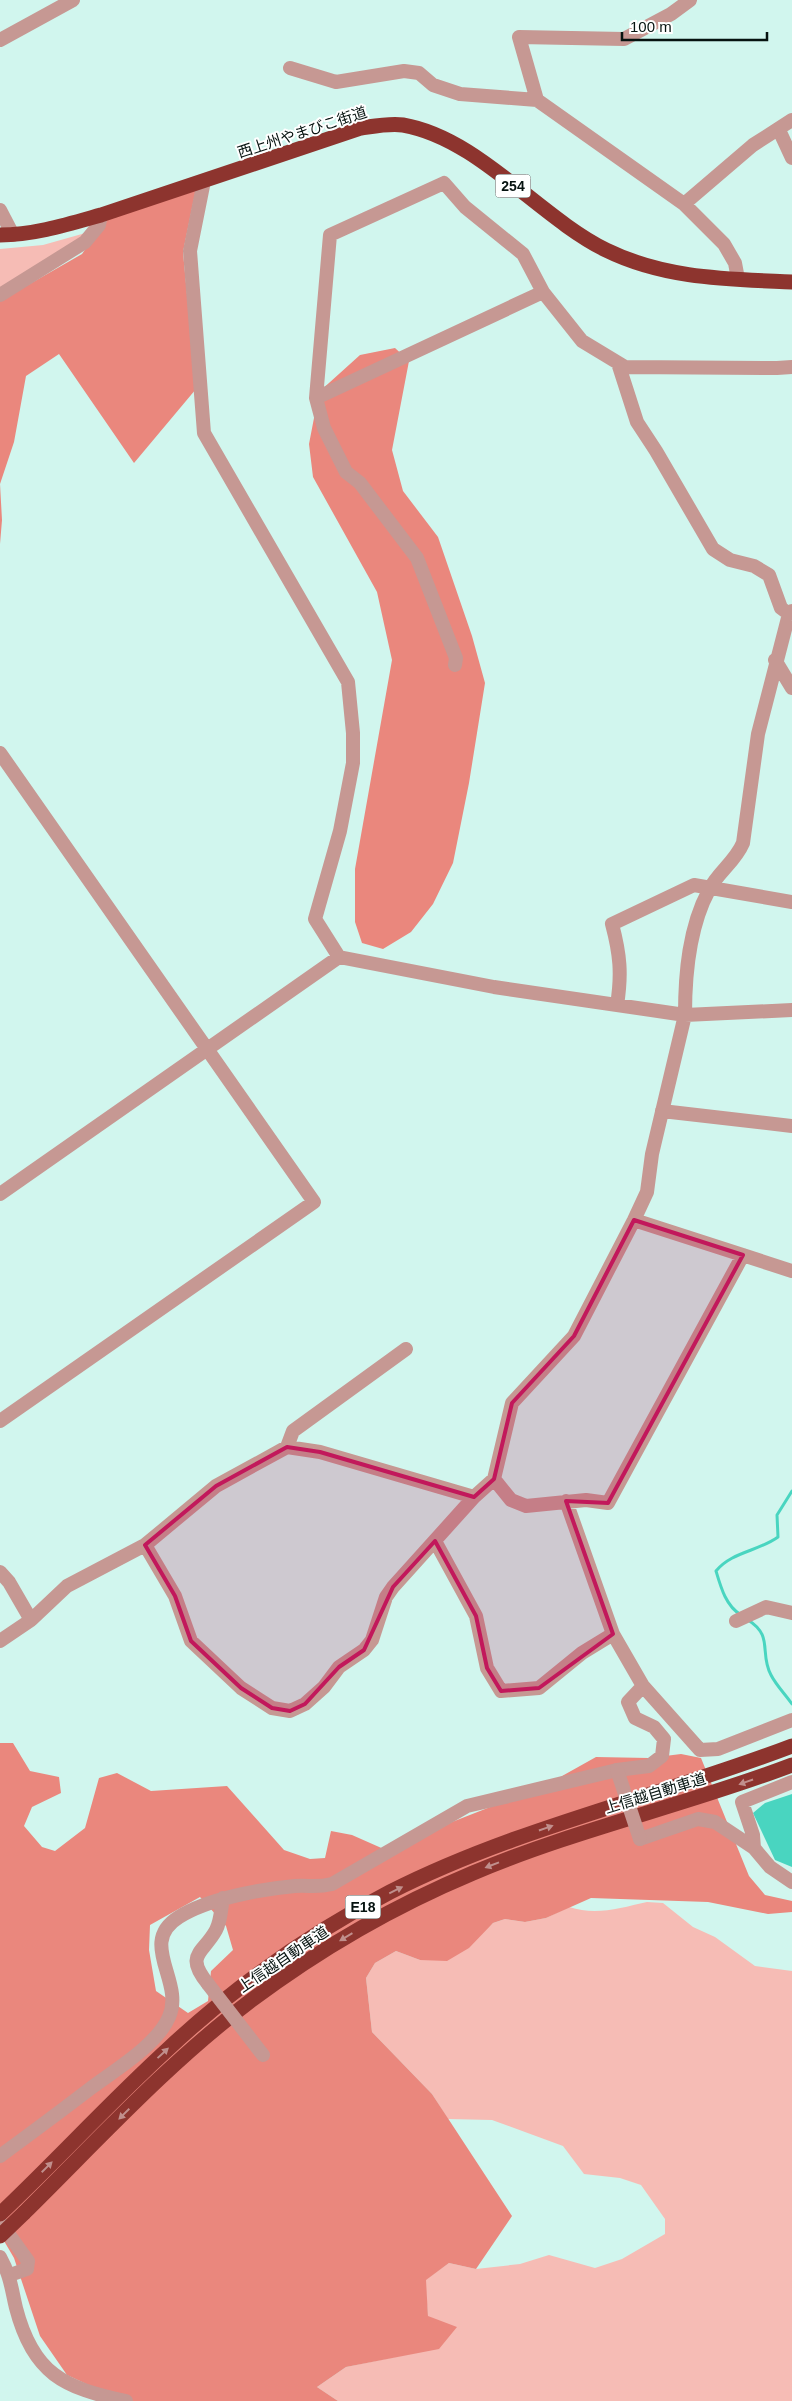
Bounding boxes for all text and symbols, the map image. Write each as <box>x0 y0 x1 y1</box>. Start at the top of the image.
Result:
scale bar <box>622 10 767 42</box>
text: 100 m <box>630 18 672 35</box>
street label: 西上州やまびこ街道 <box>235 103 369 161</box>
road number: 254 <box>496 175 530 198</box>
street label: 上信越自動車道 <box>602 1770 708 1816</box>
one-way arrow <box>739 1779 754 1786</box>
one-way arrow <box>538 1824 553 1831</box>
one-way arrow <box>484 1861 499 1869</box>
one-way arrow <box>388 1886 403 1894</box>
road number: E18 <box>346 1895 380 1918</box>
street label: 上信越自動車道 <box>235 1923 331 1995</box>
one-way arrow <box>340 1932 353 1941</box>
one-way arrow <box>157 2047 169 2059</box>
one-way arrow <box>119 2108 131 2120</box>
one-way arrow <box>41 2161 53 2173</box>

